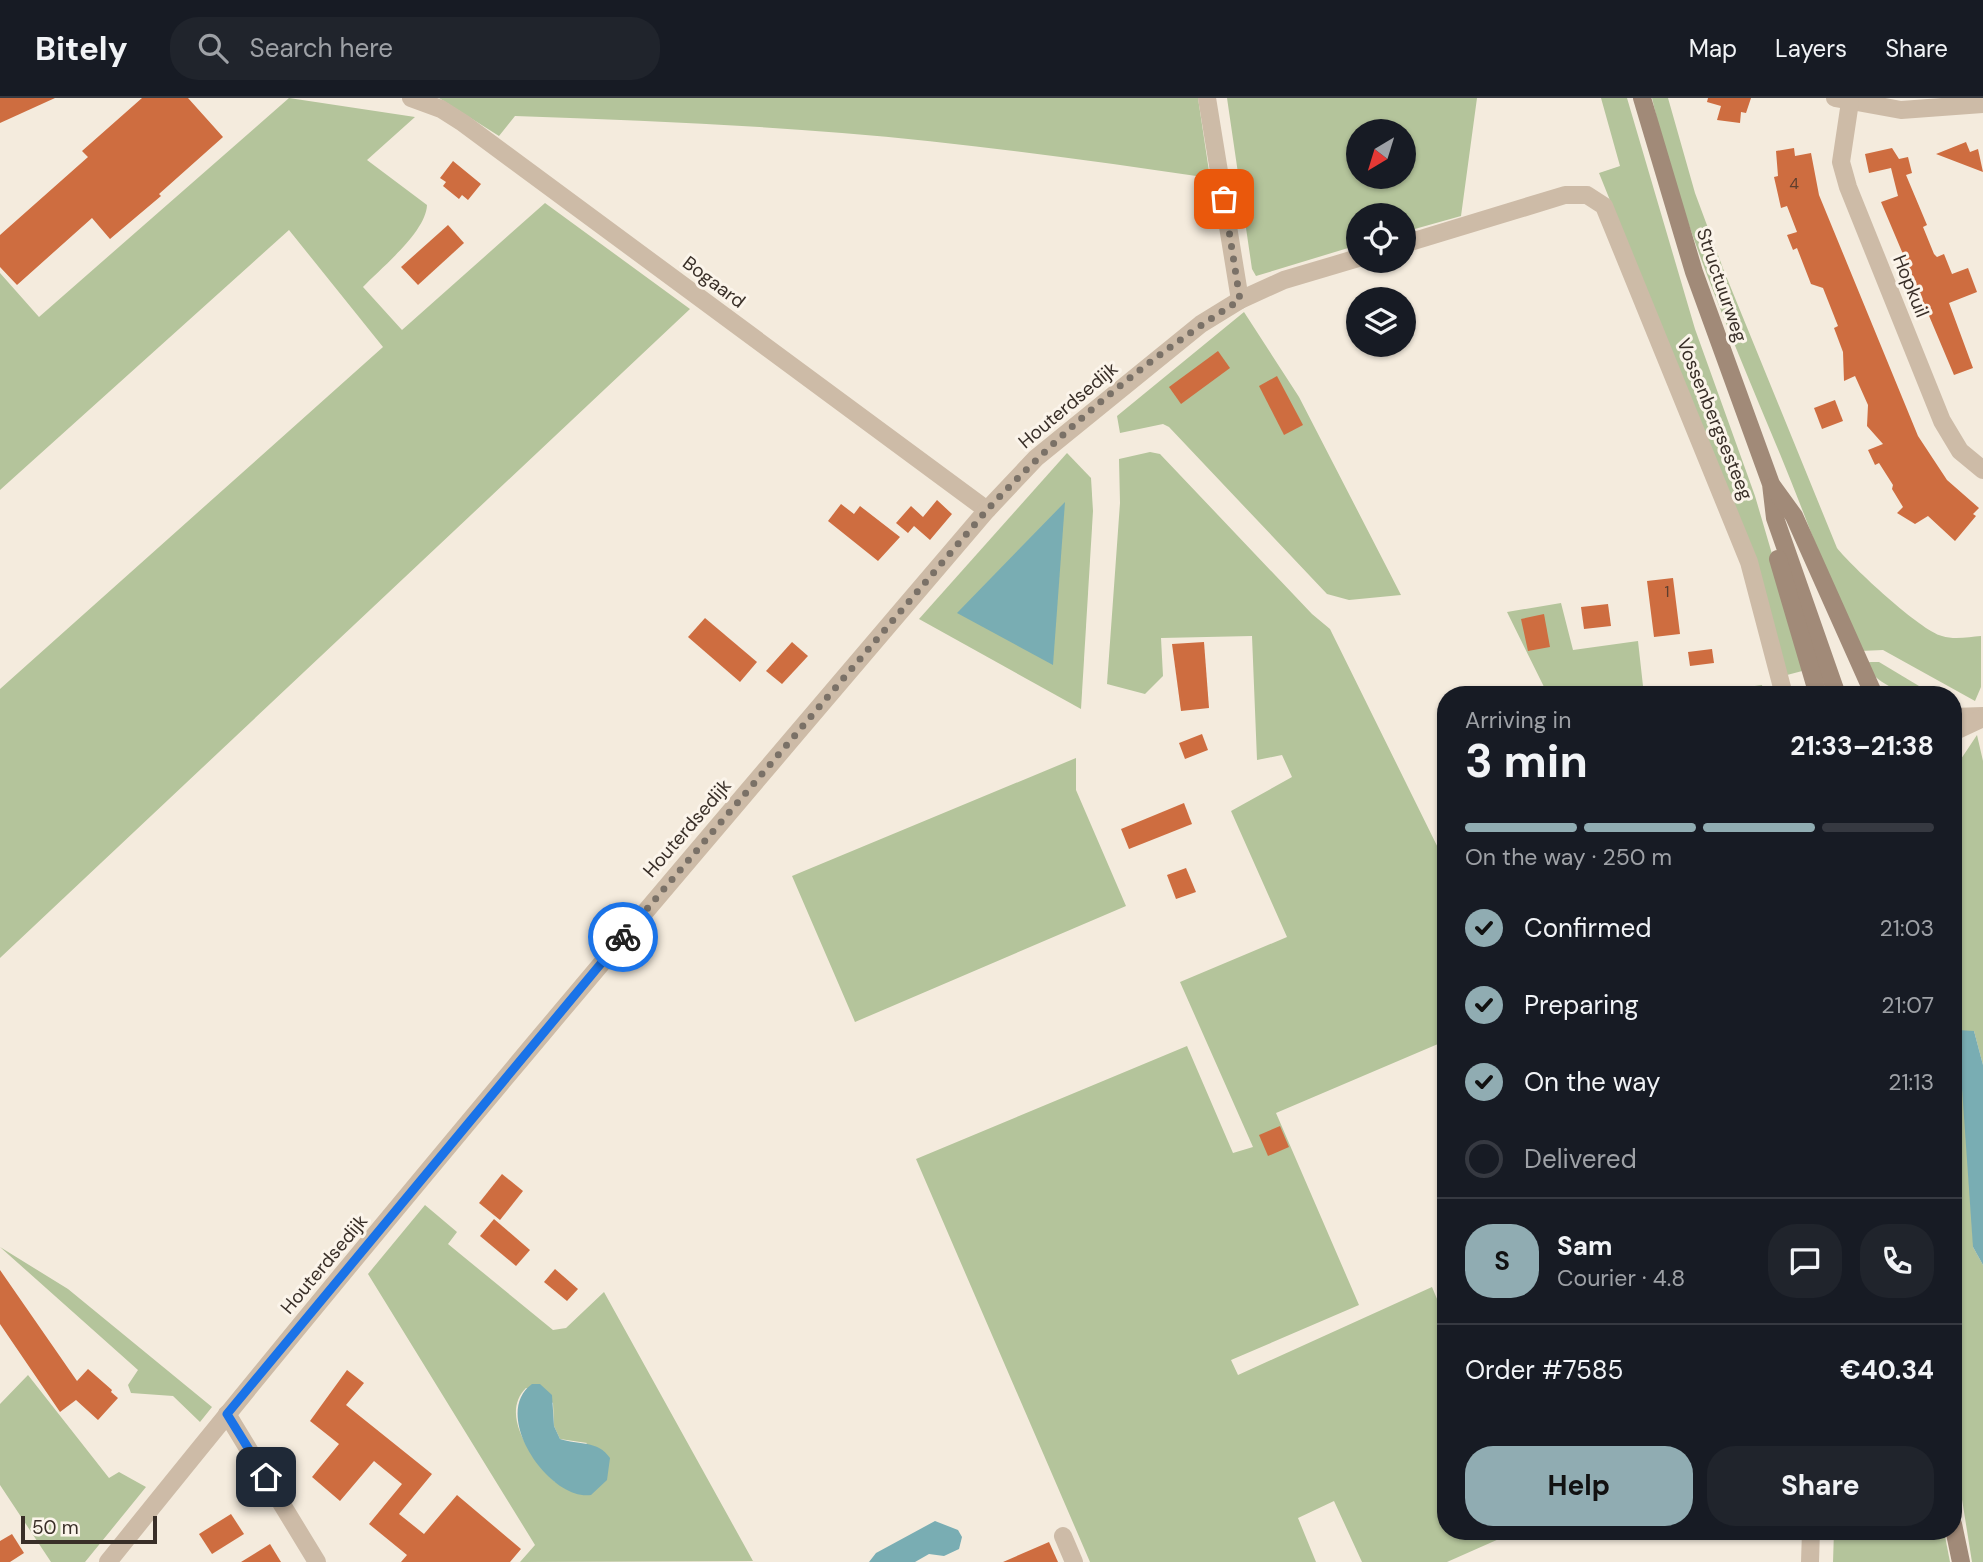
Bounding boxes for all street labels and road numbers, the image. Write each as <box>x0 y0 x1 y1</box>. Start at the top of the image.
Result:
street label: Structuurweg <box>1691 225 1753 346</box>
street label: Bogaard <box>678 250 750 314</box>
street label: Hopkuil <box>1887 251 1935 321</box>
street label: Vossenbergsesteeg <box>1671 334 1759 504</box>
street label: Houterdsedijk <box>1013 356 1123 454</box>
street label: Houterdsedijk <box>637 773 737 882</box>
street label: Houterdsedijk <box>275 1209 373 1319</box>

